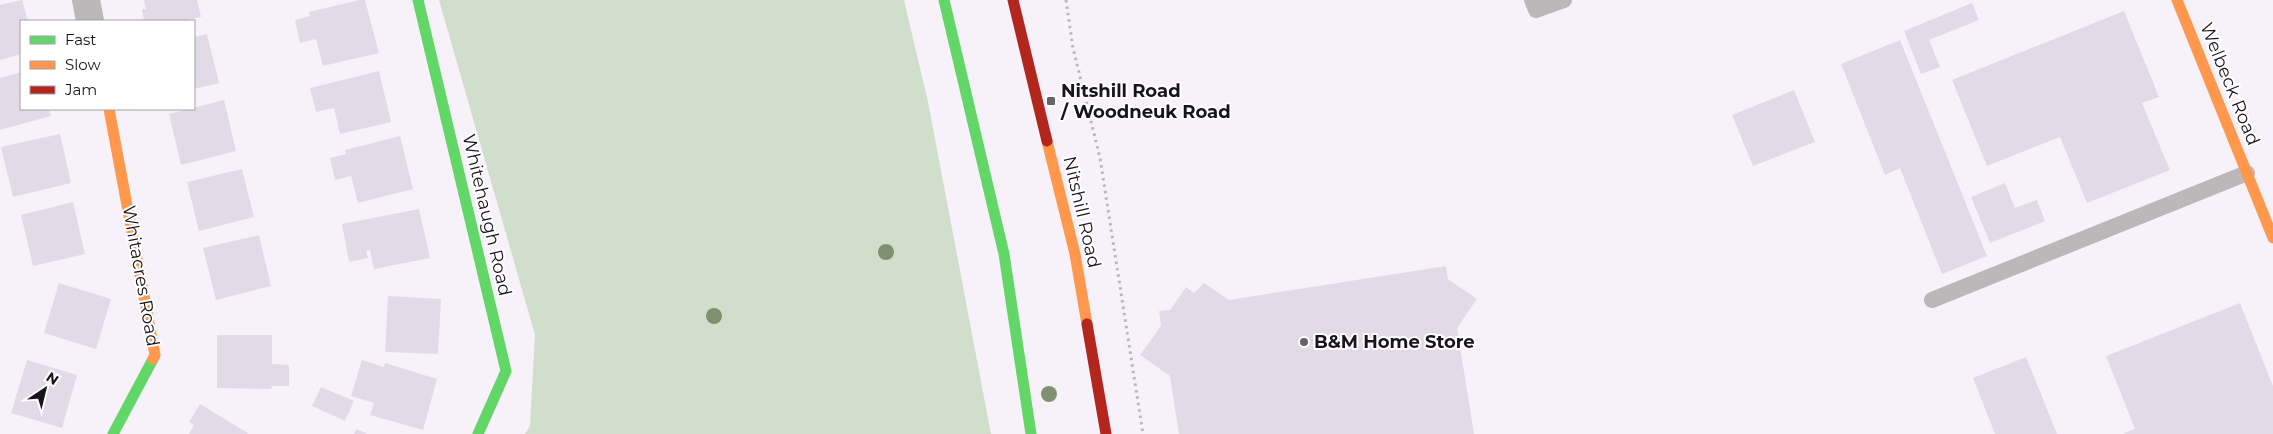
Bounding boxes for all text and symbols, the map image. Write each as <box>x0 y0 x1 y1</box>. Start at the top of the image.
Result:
street label: Welbeck Road <box>2195 19 2265 149</box>
legend <box>20 20 195 110</box>
text: Fast <box>65 30 96 49</box>
text: Slow <box>65 55 101 74</box>
text: Jam <box>64 80 97 99</box>
place label: Nitshill Road / Woodneuk Road <box>1060 80 1231 123</box>
marker: Nitshill Road / Woodneuk Road <box>1045 95 1057 107</box>
street label: Whitehaugh Road <box>458 132 516 298</box>
street label: Nitshill Road <box>1058 154 1106 270</box>
street label: Whitacres Road <box>118 204 164 348</box>
place label: B&M Home Store <box>1314 331 1475 353</box>
marker: B&M Home Store <box>1298 336 1310 348</box>
north arrow <box>20 364 70 414</box>
text: N <box>43 368 62 389</box>

